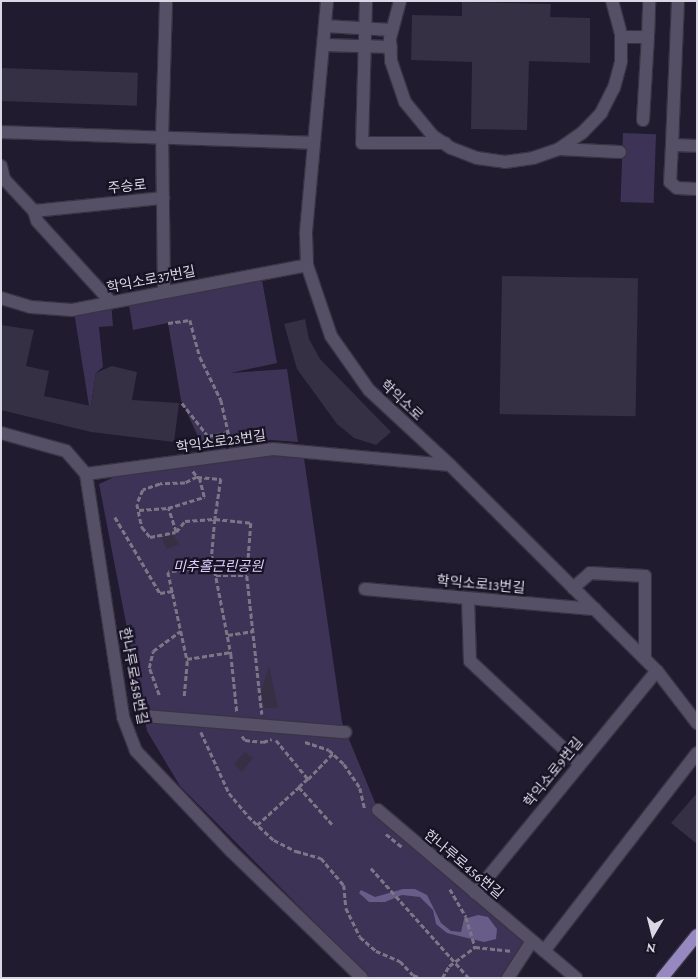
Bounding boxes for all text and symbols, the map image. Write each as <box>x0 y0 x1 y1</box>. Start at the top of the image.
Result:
street label: 주승로 <box>107 176 147 196</box>
street label: 학익소로37번길 <box>105 262 197 296</box>
street label: 학익소로 <box>377 376 427 424</box>
street label: 학익소로23번길 <box>175 426 267 456</box>
park label: 미추홀근린공원 <box>173 558 263 574</box>
street label: 학익소로13번길 <box>436 572 526 596</box>
street label: 한나루로458번길 <box>116 626 152 726</box>
street label: 학익소로9번길 <box>520 734 586 810</box>
street label: 한나루로456번길 <box>421 826 507 902</box>
north arrow <box>628 909 678 959</box>
text: N <box>645 940 657 957</box>

